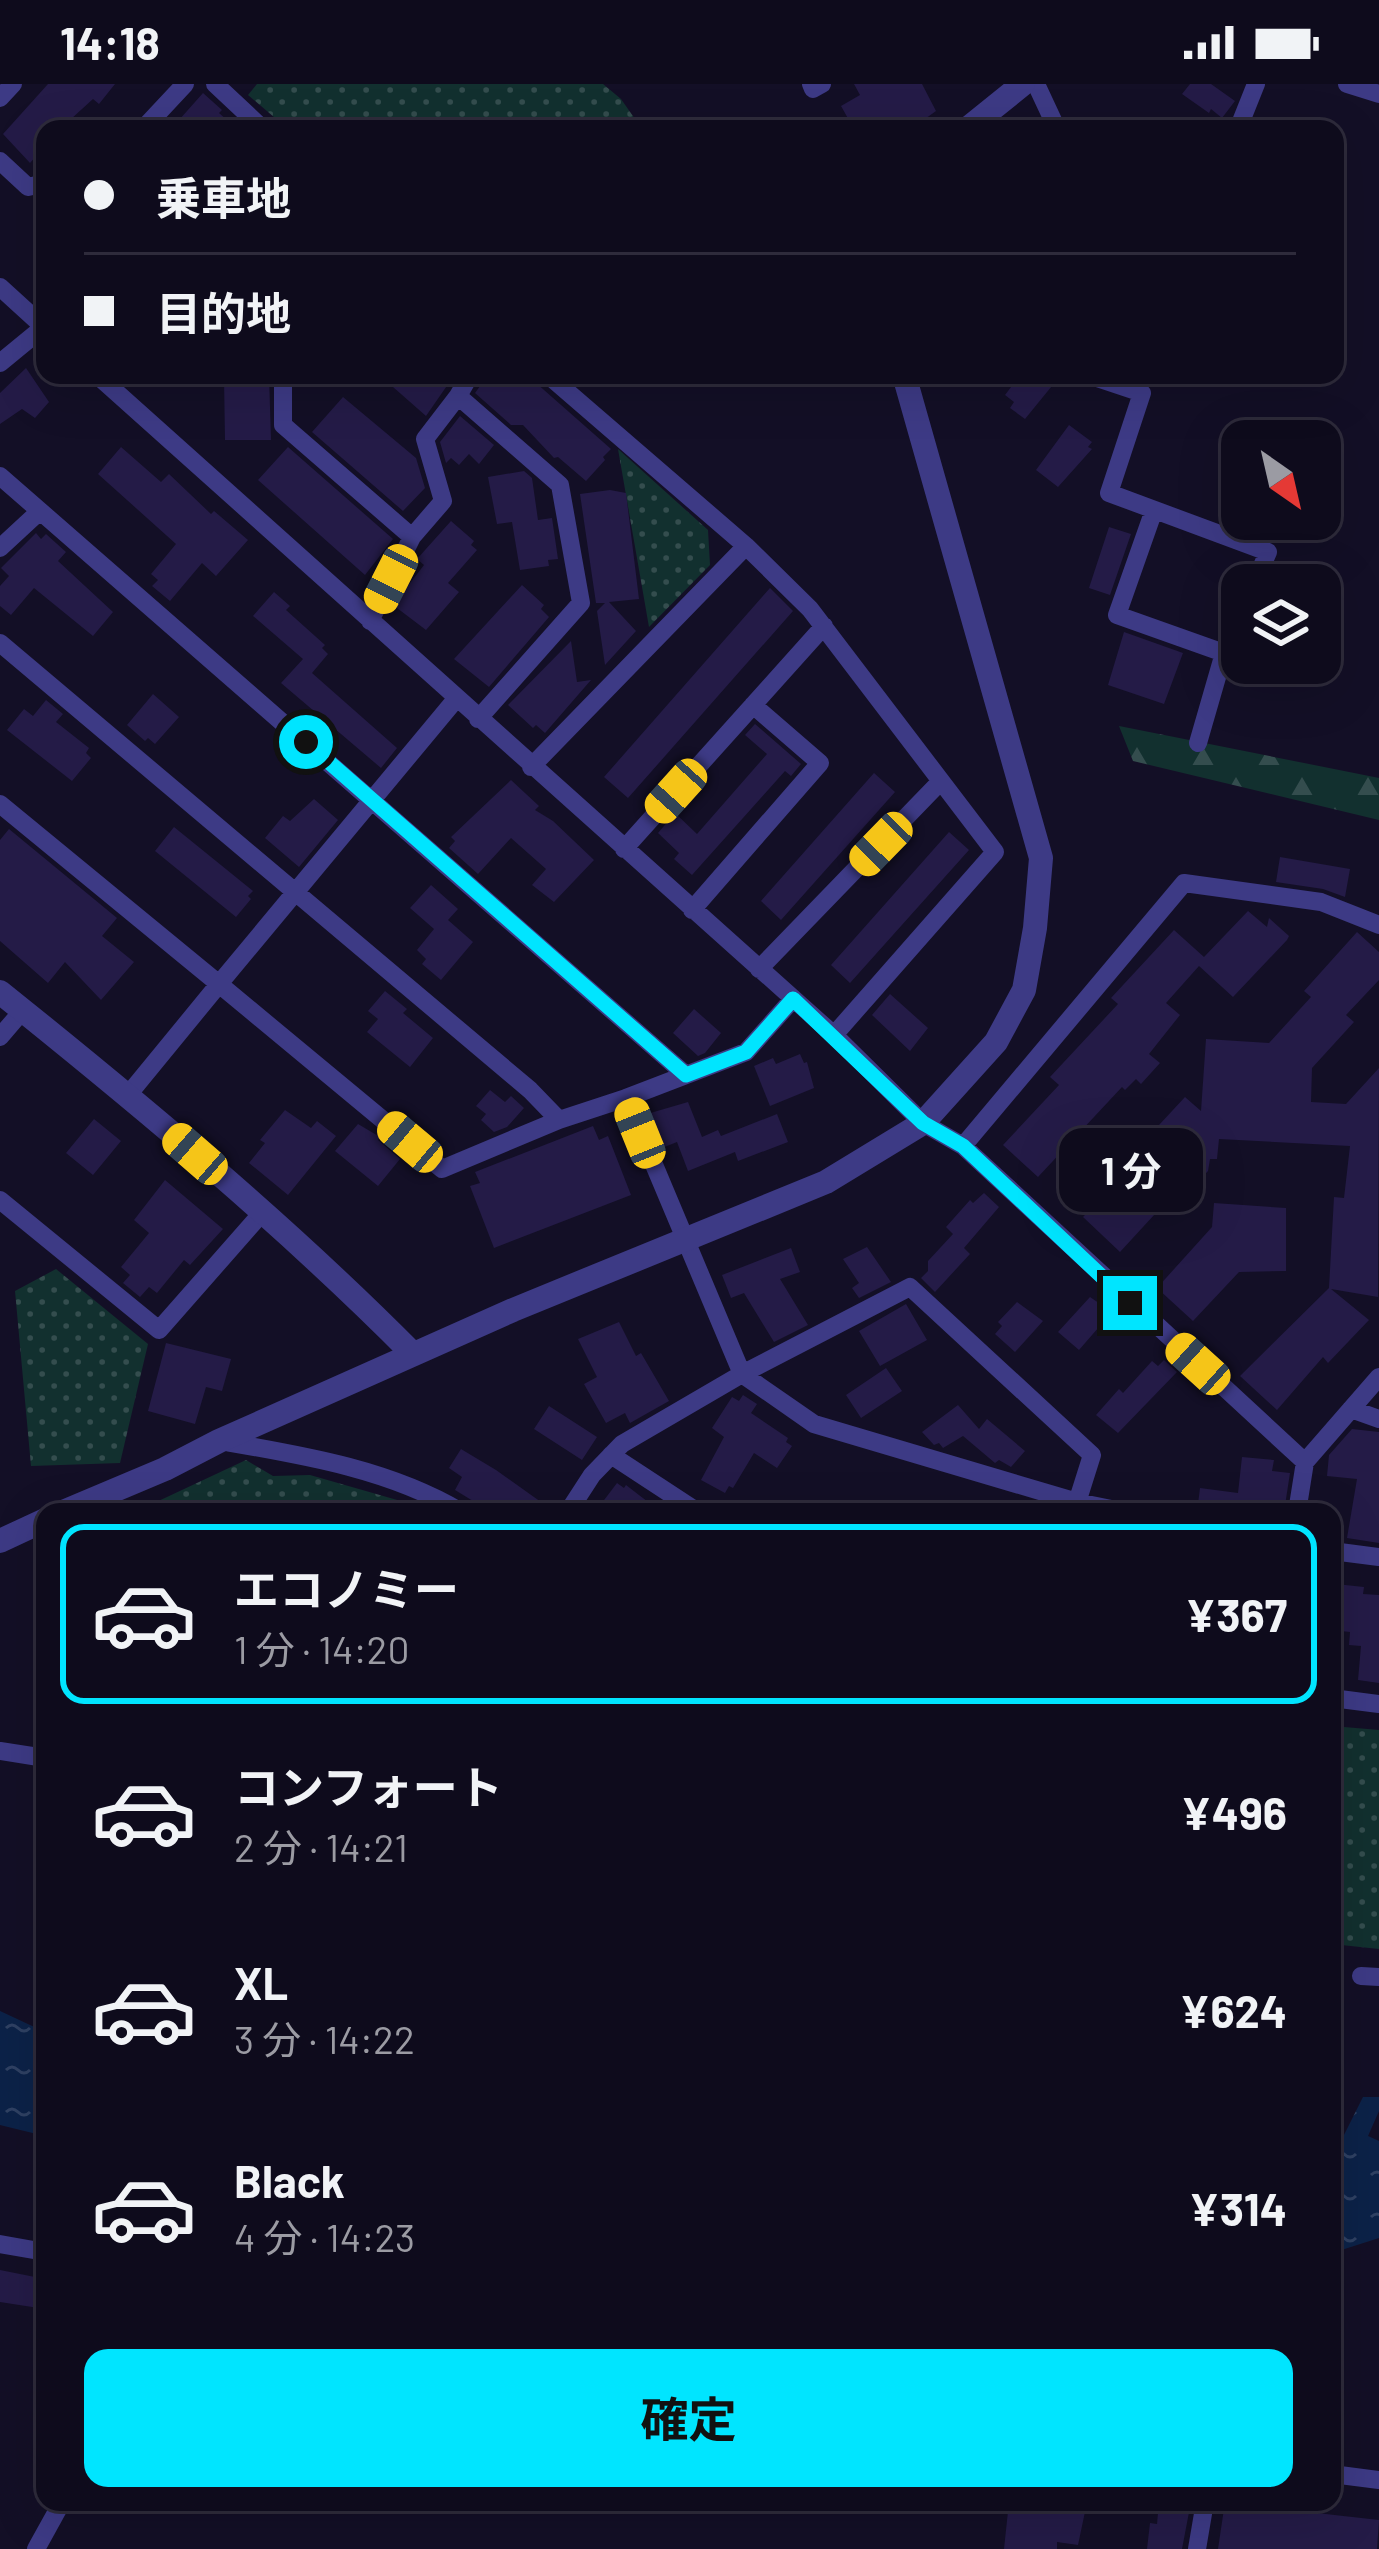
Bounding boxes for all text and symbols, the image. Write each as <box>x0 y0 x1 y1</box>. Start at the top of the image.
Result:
text: 14:18 <box>60 15 160 69</box>
text: 乗車地 <box>156 170 291 224</box>
text: 目的地 <box>156 285 291 339</box>
north arrow <box>1221 420 1341 540</box>
map controls <box>1221 420 1341 684</box>
car <box>359 539 423 619</box>
button: layers <box>1221 564 1341 684</box>
route start <box>279 715 333 769</box>
car <box>639 752 713 830</box>
car <box>843 806 919 882</box>
car <box>610 1093 670 1173</box>
car <box>371 1105 449 1179</box>
car <box>156 1117 234 1191</box>
callout: 1 分 <box>1058 1129 1202 1213</box>
text: 1 分 <box>1101 1146 1161 1193</box>
route end <box>1103 1276 1157 1330</box>
car <box>1159 1327 1237 1401</box>
icon: car <box>90 1560 198 1668</box>
text: エコノミー <box>234 1561 459 1615</box>
text: ¥367 <box>1185 1587 1287 1641</box>
text: 1 分 · 14:20 <box>234 1625 410 1672</box>
icon: car <box>90 1758 198 1866</box>
text: コンフォート <box>234 1759 503 1813</box>
text: ¥496 <box>1181 1785 1287 1839</box>
text: 2 分 · 14:21 <box>234 1823 408 1870</box>
text: XL <box>234 1955 288 2009</box>
icon: car <box>90 1956 198 2064</box>
text: ¥624 <box>1180 1983 1287 2037</box>
text: 3 分 · 14:22 <box>234 2015 415 2062</box>
text: Black <box>234 2153 345 2207</box>
icon: car <box>90 2154 198 2262</box>
text: ¥314 <box>1189 2181 1287 2235</box>
text: 4 分 · 14:23 <box>234 2213 415 2260</box>
button: 確定 <box>84 2349 1293 2487</box>

